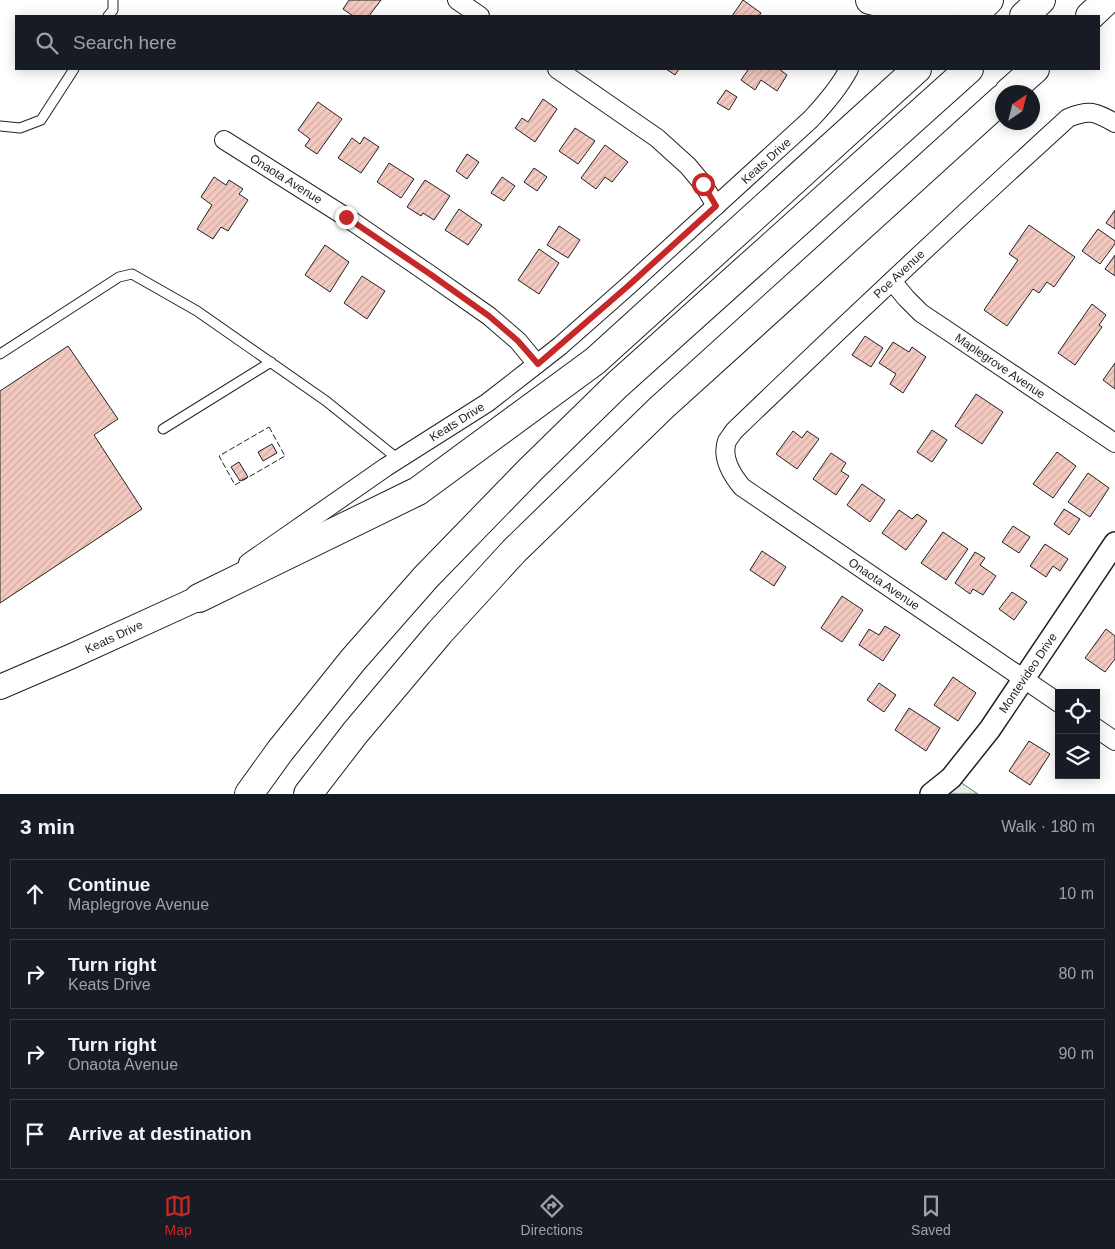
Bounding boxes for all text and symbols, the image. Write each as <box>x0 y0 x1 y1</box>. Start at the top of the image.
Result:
search box <box>15 15 1100 70</box>
icon: search <box>33 29 61 57</box>
text: Search here <box>73 32 177 53</box>
north arrow <box>995 85 1040 130</box>
street label: Keats Drive <box>738 135 794 187</box>
street label: Onaota Avenue <box>247 151 325 207</box>
route start <box>692 173 715 196</box>
route end <box>335 206 358 229</box>
street label: Poe Avenue <box>871 247 928 301</box>
street label: Maplegrove Avenue <box>952 331 1048 402</box>
street label: Keats Drive <box>427 399 487 444</box>
street label: Onaota Avenue <box>846 555 922 613</box>
street label: Keats Drive <box>83 617 145 656</box>
street label: Montevideo Drive <box>996 630 1060 716</box>
map controls <box>1055 689 1100 779</box>
button: locate <box>1055 689 1100 734</box>
button: layers <box>1055 734 1100 779</box>
text: 3 min <box>20 815 75 838</box>
text: Walk · 180 m <box>1001 818 1095 835</box>
text: Continue <box>68 874 150 895</box>
icon: ahead <box>21 880 49 908</box>
text: 10 m <box>1058 885 1094 902</box>
text: Maplegrove Avenue <box>68 896 209 913</box>
text: Turn right <box>68 954 156 975</box>
icon: right <box>21 960 49 988</box>
text: 80 m <box>1058 965 1094 982</box>
text: Keats Drive <box>68 976 151 993</box>
text: Turn right <box>68 1034 156 1055</box>
icon: right <box>21 1040 49 1068</box>
text: 90 m <box>1058 1045 1094 1062</box>
text: Onaota Avenue <box>68 1056 178 1073</box>
icon: arrive <box>21 1120 49 1148</box>
text: Arrive at destination <box>68 1123 252 1144</box>
tab: Map <box>164 1192 192 1238</box>
tab: Directions <box>521 1192 583 1238</box>
tab: Saved <box>911 1192 951 1238</box>

